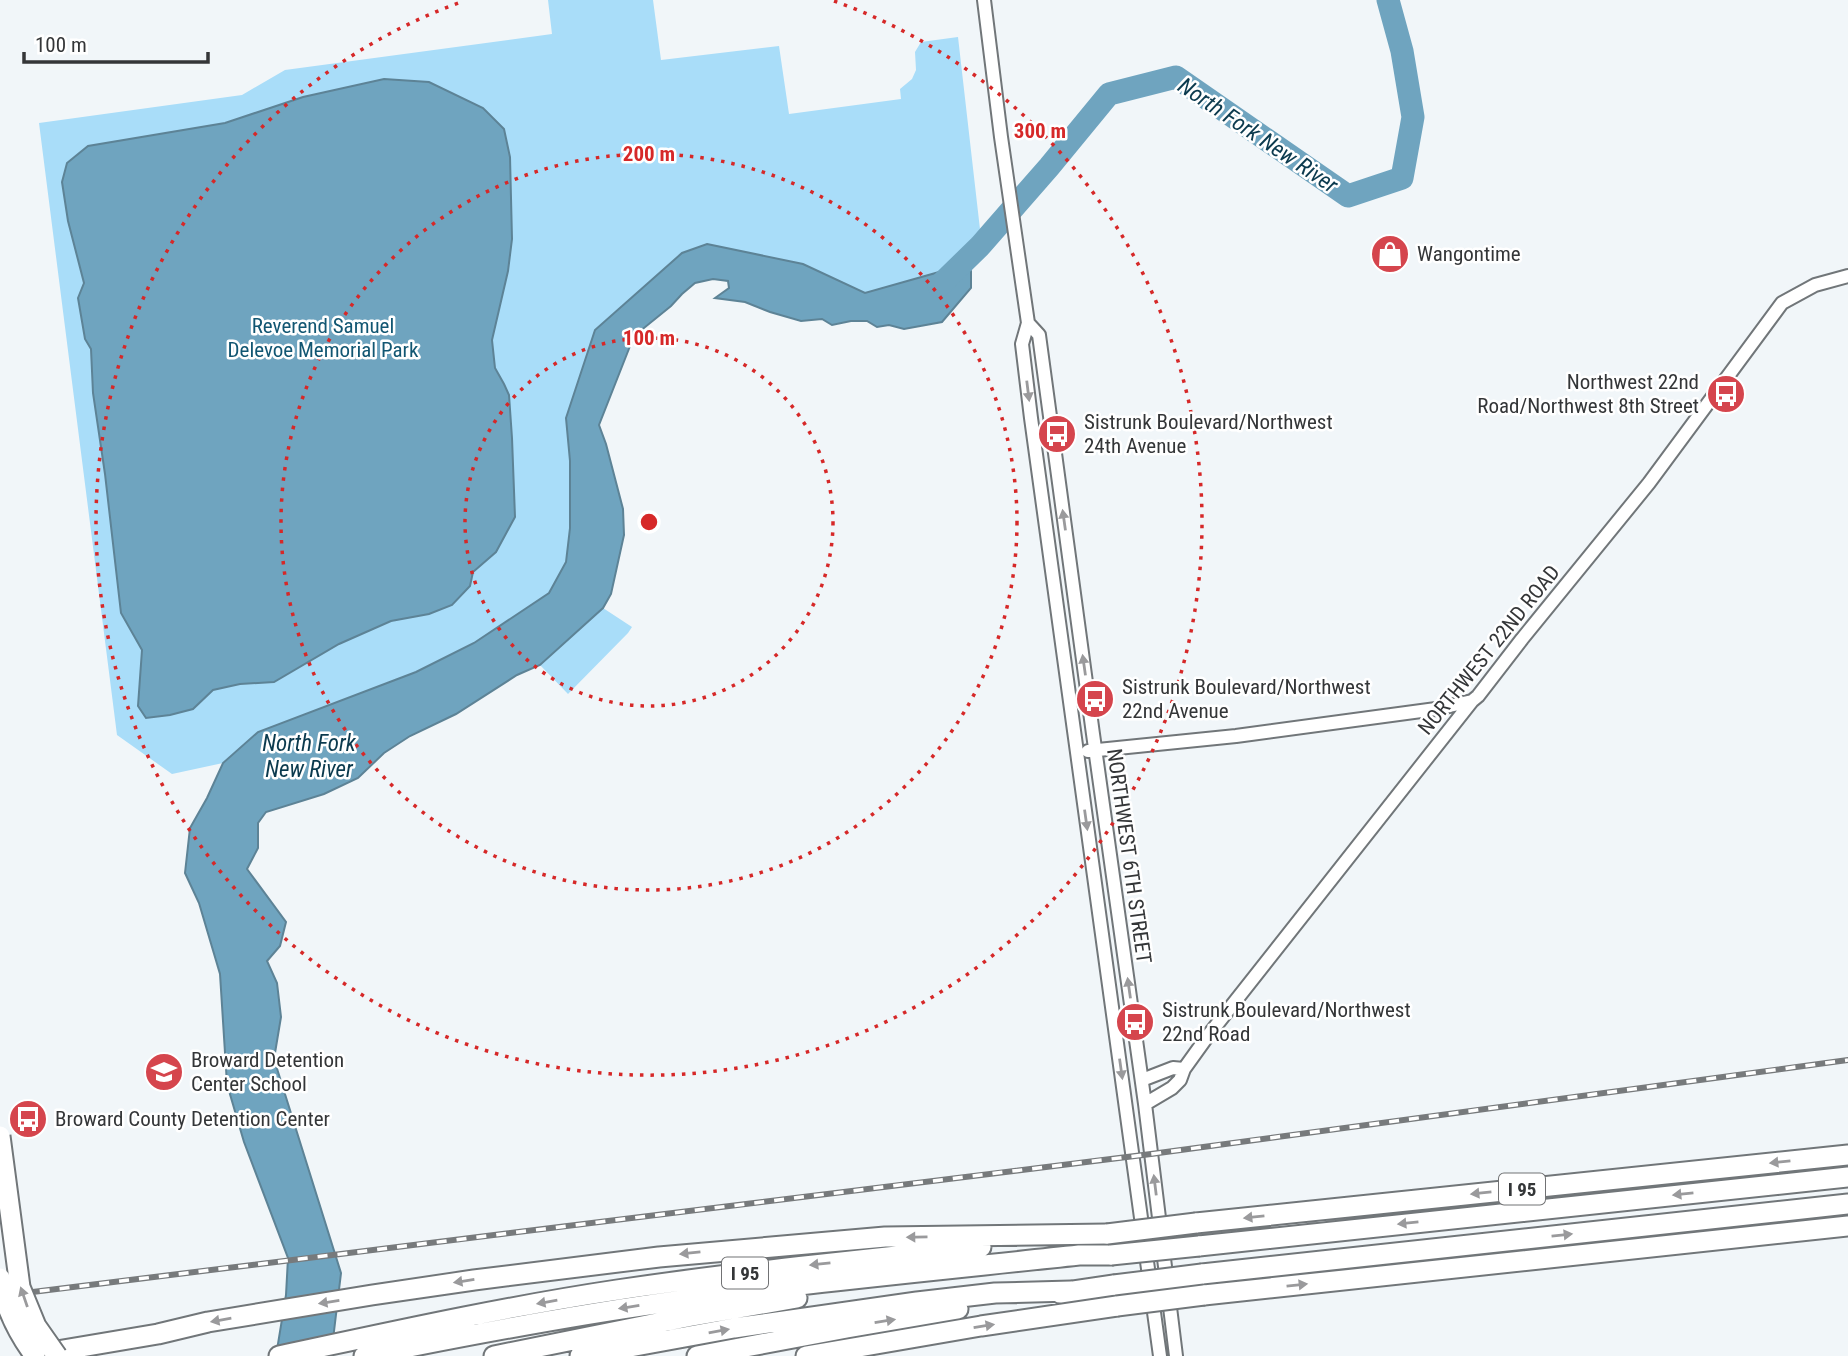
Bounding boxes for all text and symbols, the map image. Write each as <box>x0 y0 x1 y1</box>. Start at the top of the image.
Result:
scale bar <box>24 21 208 65</box>
text: 100 m <box>35 33 87 57</box>
water label: North Fork New River <box>1173 72 1344 199</box>
text: 300 m <box>1014 119 1066 143</box>
text: 200 m <box>623 142 675 166</box>
shop icon: Wangontime <box>1369 233 1411 275</box>
place label: Wangontime <box>1417 242 1521 266</box>
park label: Reverend Samuel Delevoe Memorial Park <box>228 314 419 362</box>
text: 100 m <box>623 326 675 350</box>
place label: Northwest 22nd Road/Northwest 8th Street <box>1477 370 1699 418</box>
bus stop icon: Northwest 22nd Road/Northwest 8th Street <box>1705 373 1747 415</box>
one-way arrow <box>1023 380 1034 402</box>
place label: Sistrunk Boulevard/Northwest 24th Avenue <box>1084 410 1333 458</box>
bus stop icon: Sistrunk Boulevard/Northwest 24th Avenue <box>1036 413 1078 455</box>
one-way arrow <box>1058 509 1069 531</box>
centre of rings <box>637 510 661 534</box>
street label: NORTHWEST 22ND ROAD <box>1413 561 1565 739</box>
one-way arrow <box>1078 654 1089 676</box>
place label: Sistrunk Boulevard/Northwest 22nd Avenue <box>1122 675 1371 723</box>
bus stop icon: Sistrunk Boulevard/Northwest 22nd Avenue <box>1074 678 1116 720</box>
water label: North Fork New River <box>262 730 357 783</box>
street label: NORTHWEST 6TH STREET <box>1102 747 1156 965</box>
one-way arrow <box>1081 809 1092 831</box>
one-way arrow <box>1123 977 1134 999</box>
place label: Sistrunk Boulevard/Northwest 22nd Road <box>1162 998 1411 1046</box>
bus stop icon: Sistrunk Boulevard/Northwest 22nd Road <box>1114 1001 1156 1043</box>
place label: Broward Detention Center School <box>191 1048 344 1096</box>
school or university icon: Broward Detention Center School <box>143 1051 185 1093</box>
one-way arrow <box>1116 1058 1127 1080</box>
bus stop icon: Broward County Detention Center <box>7 1098 49 1140</box>
place label: Broward County Detention Center <box>55 1107 330 1131</box>
one-way arrow <box>1769 1157 1791 1168</box>
one-way arrow <box>1149 1174 1160 1196</box>
road number: I 95 <box>1499 1174 1545 1204</box>
one-way arrow <box>1470 1188 1492 1199</box>
one-way arrow <box>1671 1188 1693 1199</box>
one-way arrow <box>1243 1212 1265 1223</box>
one-way arrow <box>1396 1218 1418 1229</box>
one-way arrow <box>1552 1229 1574 1240</box>
one-way arrow <box>906 1231 928 1243</box>
one-way arrow <box>679 1248 701 1259</box>
road number: I 95 <box>722 1258 768 1288</box>
one-way arrow <box>809 1259 831 1270</box>
one-way arrow <box>453 1276 475 1287</box>
one-way arrow <box>1286 1279 1308 1290</box>
one-way arrow <box>18 1287 28 1308</box>
one-way arrow <box>318 1297 340 1308</box>
one-way arrow <box>536 1297 558 1308</box>
one-way arrow <box>618 1302 640 1313</box>
one-way arrow <box>210 1315 232 1326</box>
one-way arrow <box>874 1315 896 1326</box>
one-way arrow <box>973 1320 995 1331</box>
one-way arrow <box>708 1325 730 1336</box>

